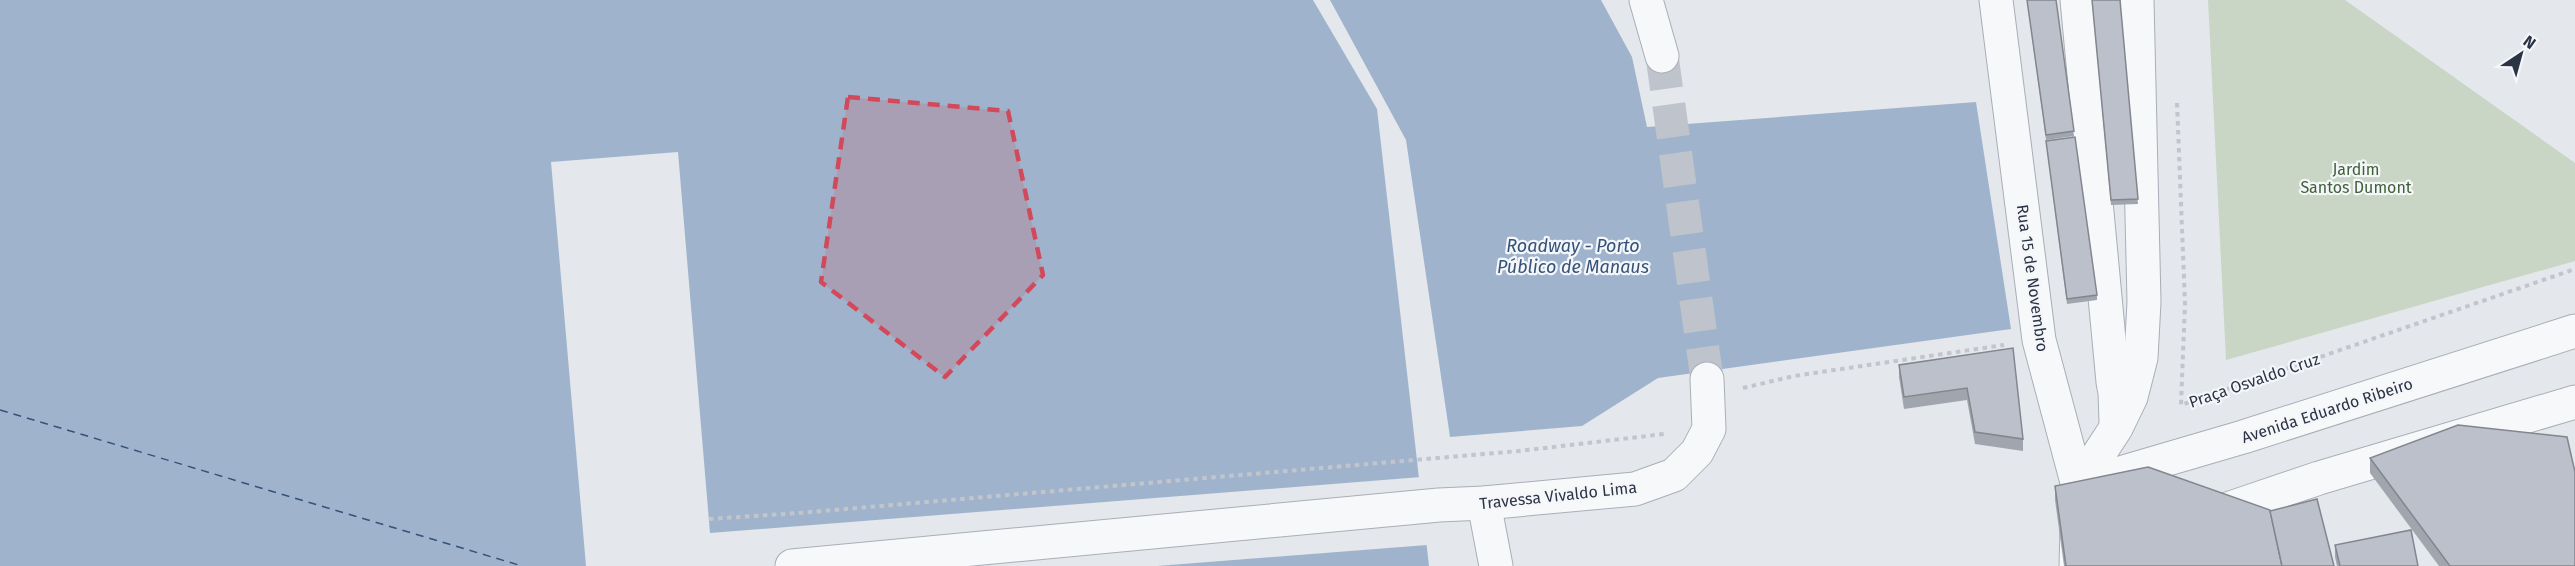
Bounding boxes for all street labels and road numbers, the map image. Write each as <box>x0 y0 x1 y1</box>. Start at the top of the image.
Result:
street label: Rua 15 de Novembro <box>2013 203 2052 353</box>
street label: Praça Osvaldo Cruz <box>2186 349 2322 413</box>
street label: Avenida Eduardo Ribeiro <box>2239 374 2415 447</box>
street label: Travessa Vivaldo Lima <box>1478 478 1638 513</box>

